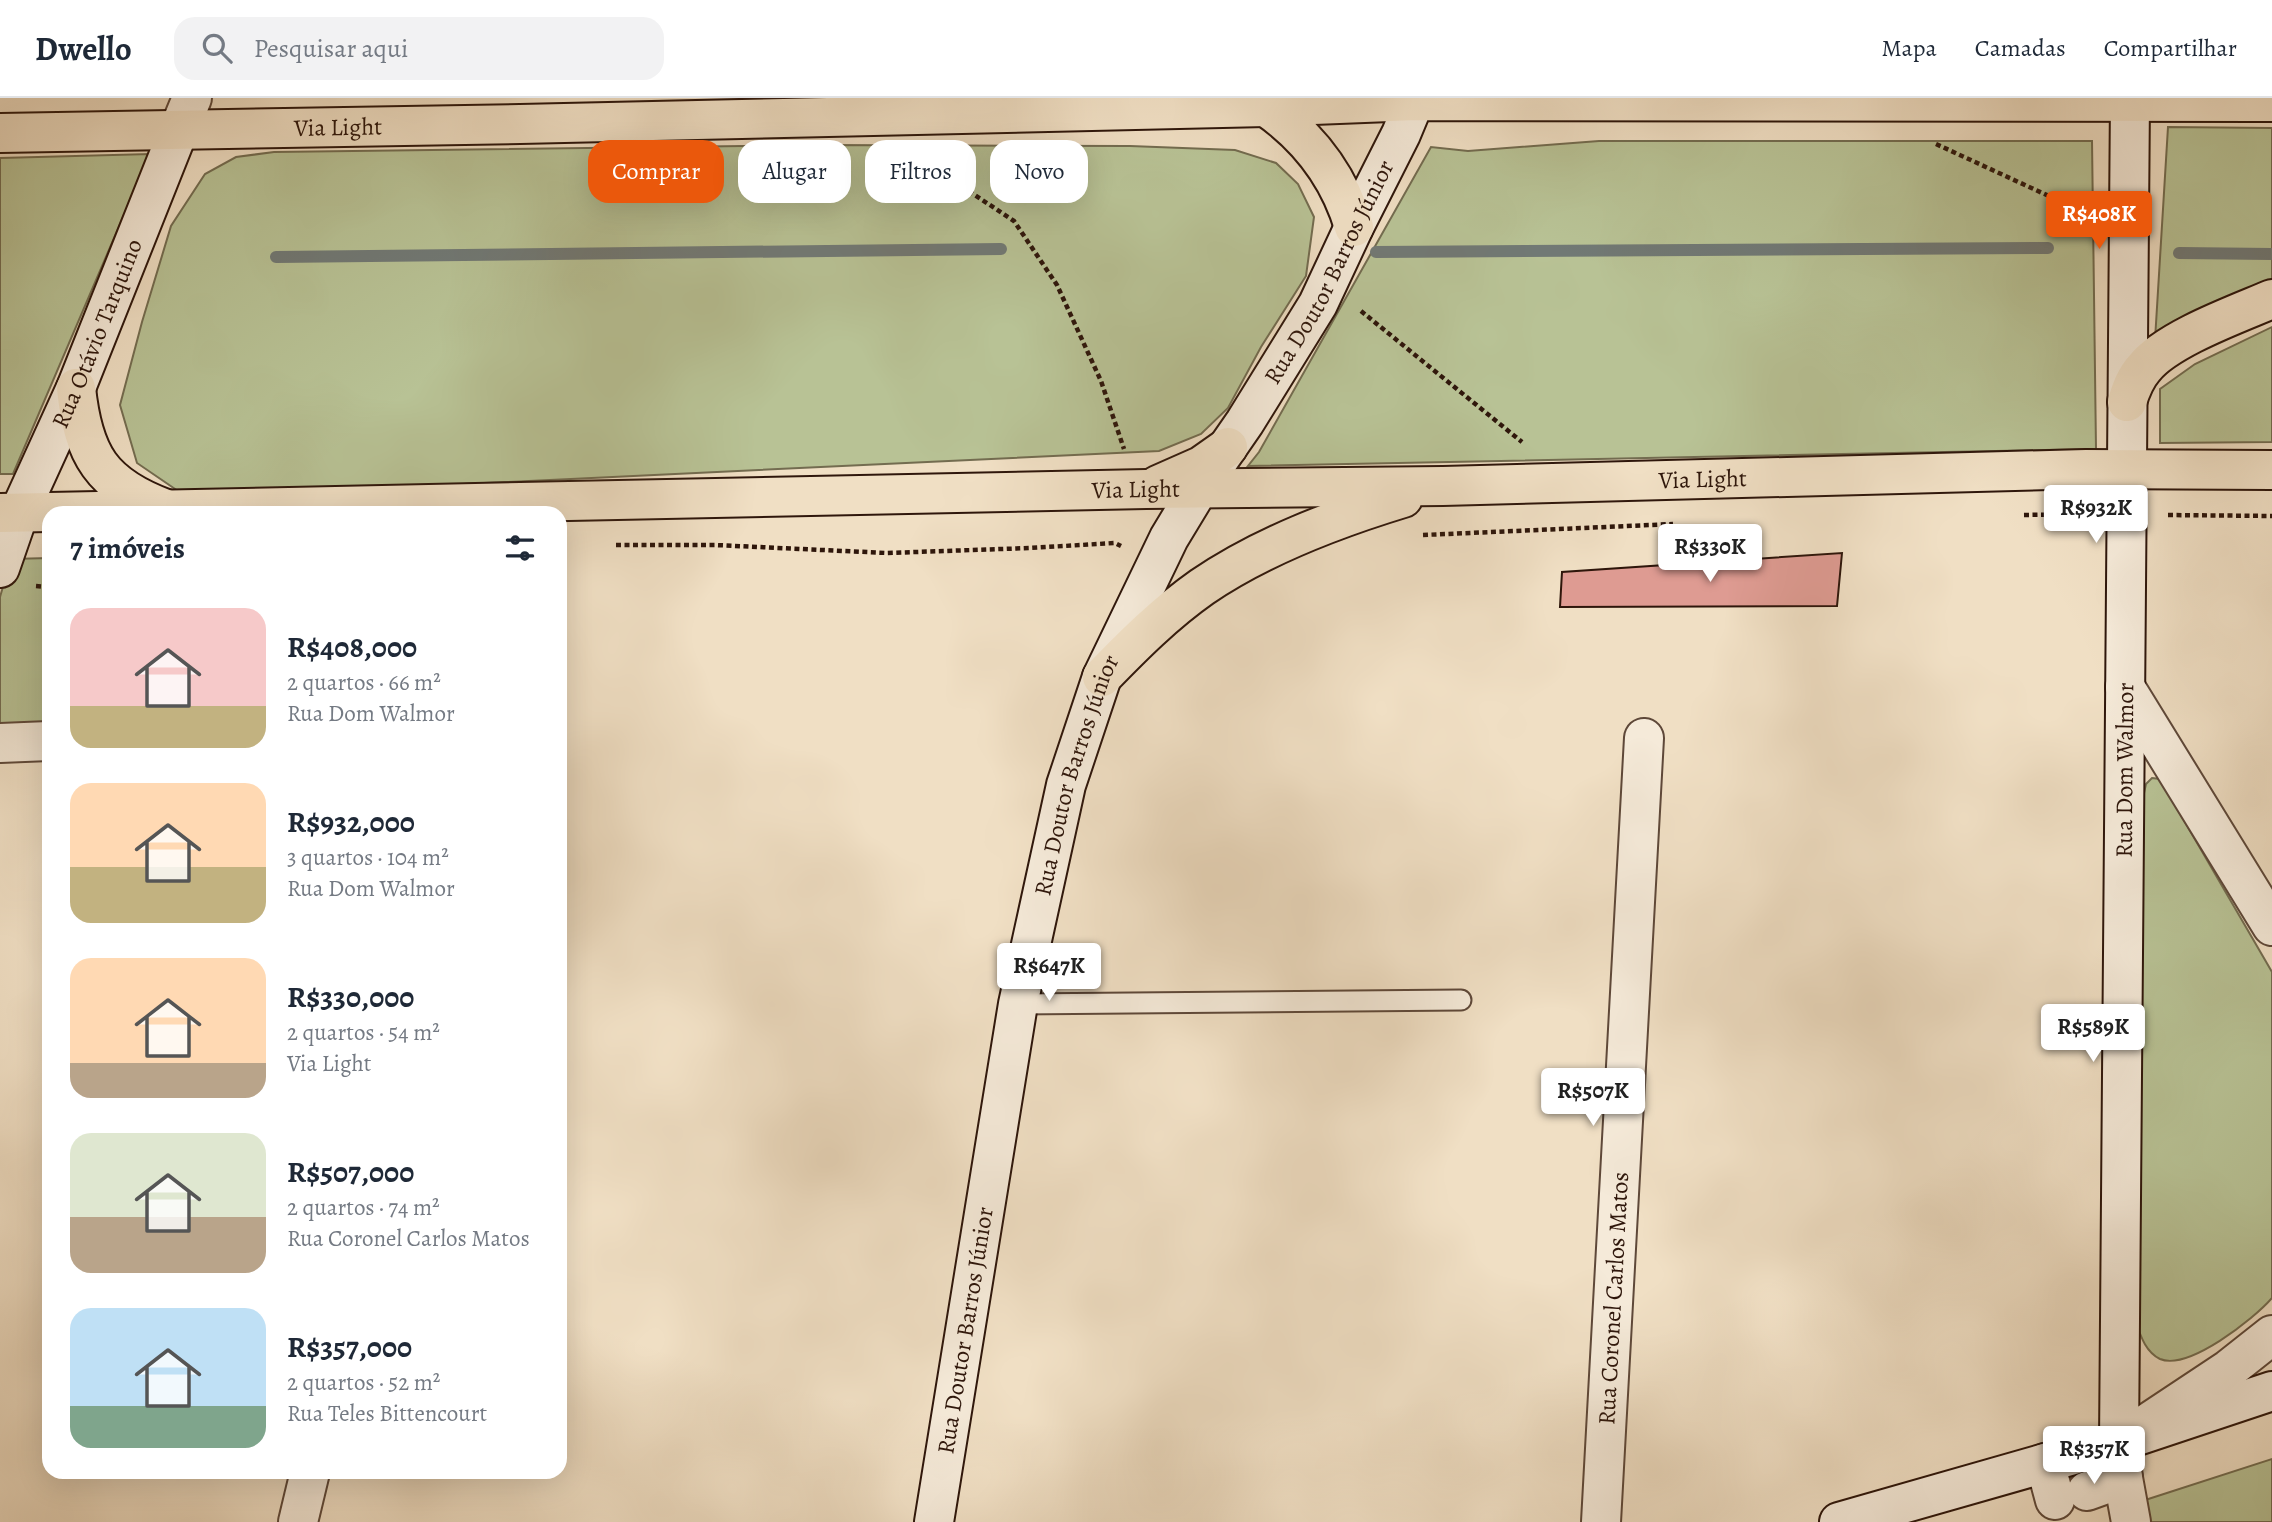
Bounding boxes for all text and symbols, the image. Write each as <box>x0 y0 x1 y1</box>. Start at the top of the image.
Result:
search box <box>174 17 664 80</box>
text: Dwello <box>35 26 132 71</box>
icon: search <box>198 29 236 67</box>
text: Pesquisar aqui <box>254 31 408 66</box>
text: Mapa <box>1882 32 1937 64</box>
text: Camadas <box>1975 32 2066 64</box>
text: Compartilhar <box>2104 32 2237 64</box>
street label: Via Light <box>293 110 382 144</box>
chip: Comprar <box>588 140 724 203</box>
chip: Alugar <box>738 140 851 203</box>
chip: Filtros <box>865 140 976 203</box>
chip: Novo <box>990 140 1088 203</box>
street label: Rua Doutor Barros Júnior <box>1256 154 1401 390</box>
pin: R$408K <box>2042 192 2156 251</box>
text: R$408K <box>2062 198 2136 229</box>
street label: Rua Otávio Tarquino <box>44 234 150 433</box>
street label: Via Light <box>1657 462 1747 496</box>
street label: Via Light <box>1090 473 1180 506</box>
pin: R$932K <box>2039 486 2153 545</box>
text: R$932K <box>2060 492 2132 523</box>
pin: R$330K <box>1653 524 1767 584</box>
text: 7 imóveis <box>70 528 185 568</box>
icon: filters <box>501 529 539 567</box>
text: R$330K <box>1674 531 1746 562</box>
text: R$408,000 <box>287 627 417 667</box>
icon: home <box>126 636 210 720</box>
street label: Rua Doutor Barros Júnior <box>1026 649 1126 899</box>
text: 2 quartos · 66 m² <box>287 667 441 698</box>
street label: Rua Dom Walmor <box>2108 682 2141 858</box>
text: Rua Dom Walmor <box>287 698 455 729</box>
text: R$932,000 <box>287 802 415 842</box>
icon: home <box>126 811 210 895</box>
text: 3 quartos · 104 m² <box>287 842 449 873</box>
text: Rua Dom Walmor <box>287 873 455 904</box>
pin: R$647K <box>992 944 1106 1003</box>
text: R$647K <box>1013 950 1085 981</box>
text: R$330,000 <box>287 977 414 1017</box>
icon: home <box>126 986 210 1070</box>
pin: R$589K <box>2036 1004 2150 1064</box>
text: R$589K <box>2057 1011 2129 1042</box>
text: 2 quartos · 54 m² <box>287 1017 440 1048</box>
text: Via Light <box>287 1048 371 1079</box>
pin: R$507K <box>1536 1068 1650 1128</box>
text: R$507K <box>1557 1075 1629 1106</box>
text: R$507,000 <box>287 1152 414 1192</box>
icon: home <box>126 1161 210 1245</box>
street label: Rua Coronel Carlos Matos <box>1590 1171 1636 1426</box>
text: 2 quartos · 74 m² <box>287 1192 440 1223</box>
street label: Rua Doutor Barros Júnior <box>929 1205 1001 1456</box>
text: Rua Coronel Carlos Matos <box>287 1223 530 1254</box>
text: R$357,000 <box>287 1327 412 1367</box>
icon: home <box>126 1336 210 1420</box>
text: 2 quartos · 52 m² <box>287 1367 440 1398</box>
text: Rua Teles Bittencourt <box>287 1398 487 1429</box>
pin: R$357K <box>2037 1426 2151 1486</box>
text: R$357K <box>2059 1433 2129 1464</box>

